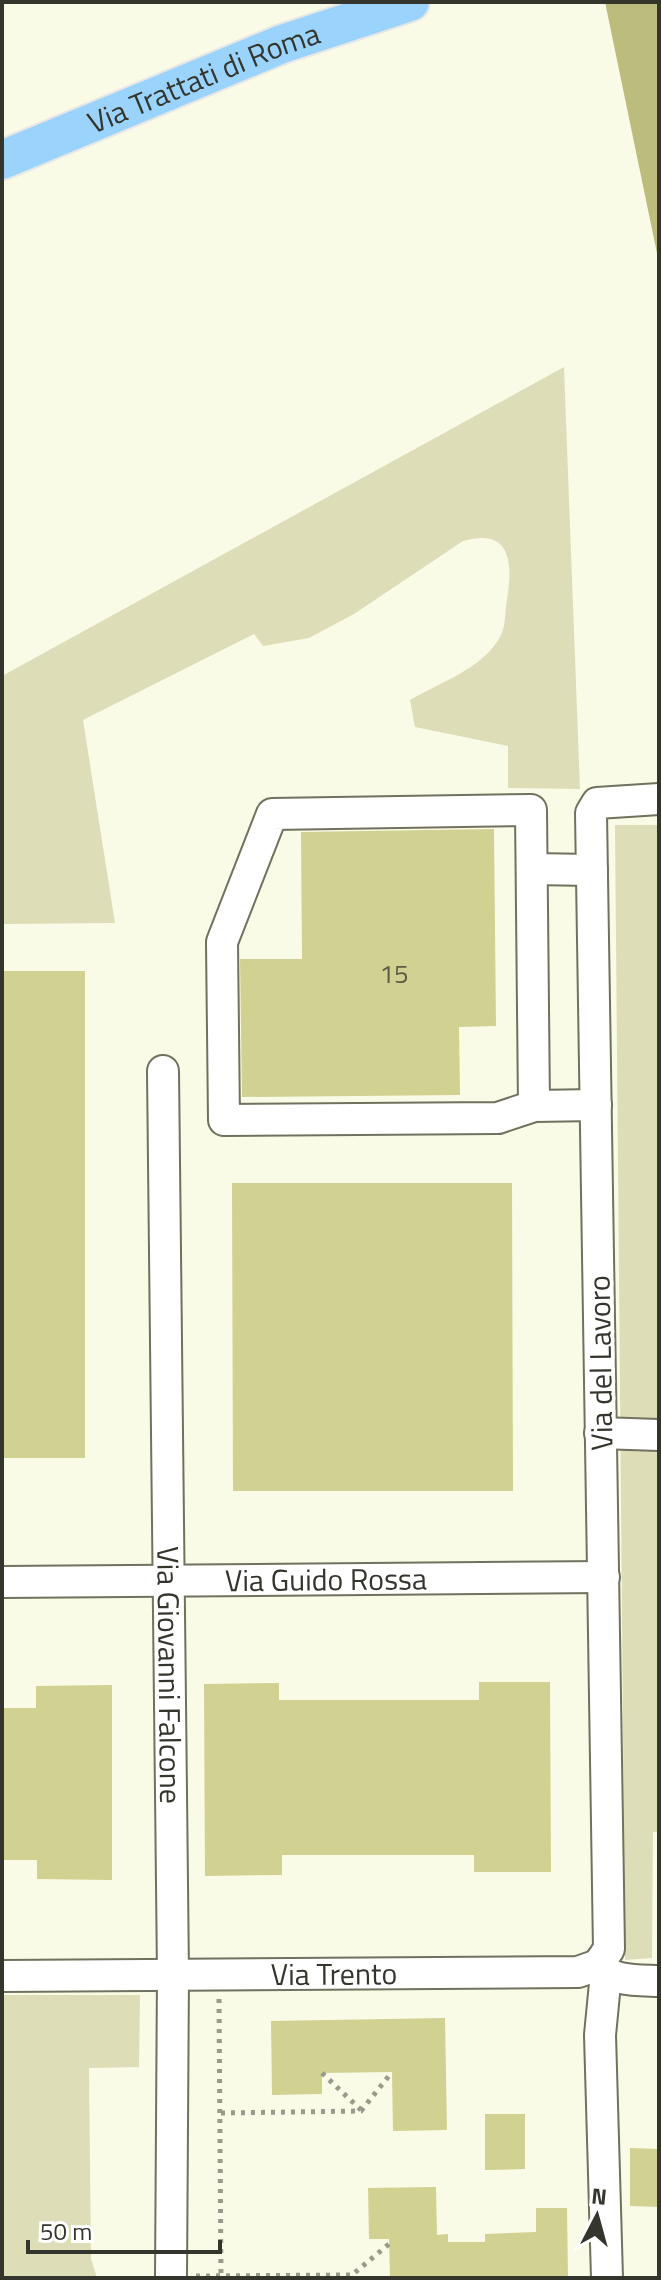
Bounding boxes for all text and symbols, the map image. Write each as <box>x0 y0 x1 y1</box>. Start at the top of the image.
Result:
street label: Via Trattati di Roma <box>80 10 326 145</box>
house number: 15 <box>379 954 409 993</box>
street label: Via del Lavoro <box>575 1275 625 1451</box>
street label: Via Giovanni Falcone <box>145 1546 194 1804</box>
street label: Via Guido Rossa <box>225 1555 427 1603</box>
street label: Via Trento <box>271 1950 397 1997</box>
north arrow <box>557 2176 637 2256</box>
text: N <box>590 2178 608 2214</box>
scale bar <box>28 2204 220 2254</box>
text: 50 m <box>40 2213 92 2249</box>

